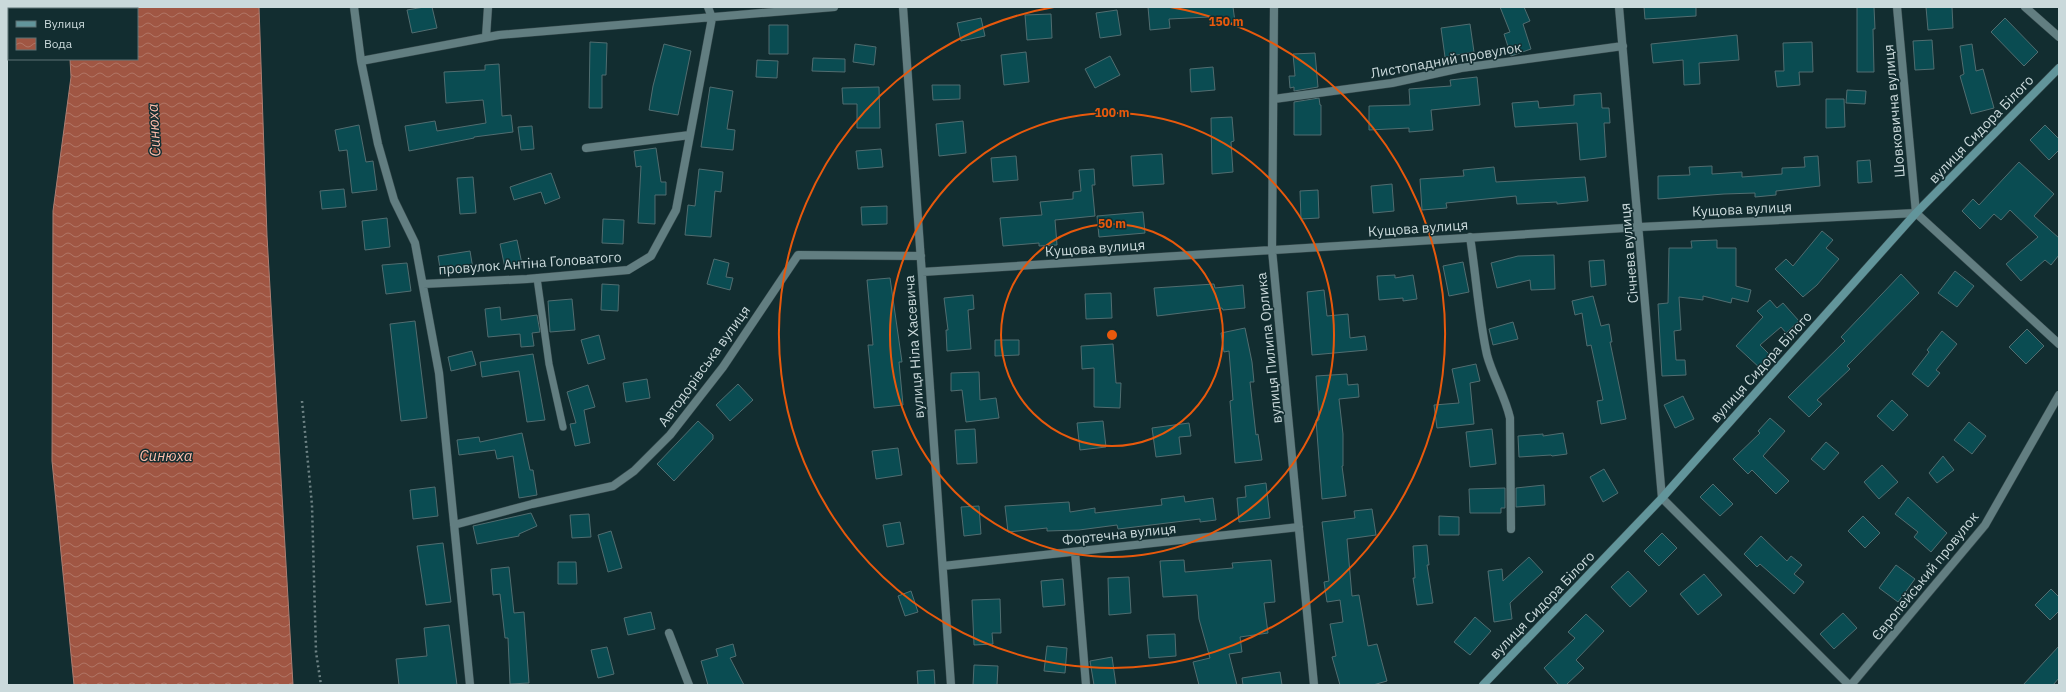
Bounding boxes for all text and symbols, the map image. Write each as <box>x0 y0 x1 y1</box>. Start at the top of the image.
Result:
legend <box>8 8 138 60</box>
text: 150 m <box>1208 14 1244 29</box>
text: Вулиця <box>44 16 85 31</box>
text: Вода <box>44 36 73 51</box>
street label: Листопадний провулок <box>1369 38 1523 82</box>
street label: Шовковична вулиця <box>1879 44 1909 178</box>
street label: вулиця Сидора Білого <box>1925 71 2037 187</box>
water label: Синюха <box>143 103 164 157</box>
text: 100 m <box>1094 105 1130 120</box>
street label: Кущова вулиця <box>1691 197 1793 221</box>
street label: Січнева вулиця <box>1616 202 1642 304</box>
text: 50 m <box>1098 216 1126 231</box>
street label: Кущова вулиця <box>1367 216 1469 240</box>
street label: Кущова вулиця <box>1044 236 1146 260</box>
street label: провулок Антіна Головатого <box>438 248 622 278</box>
street label: вулиця Пилипа Орлика <box>1252 271 1286 424</box>
street label: вулиця Ніла Хасевича <box>900 274 928 419</box>
street label: Автодорівська вулиця <box>654 302 754 430</box>
street label: вулиця Сидора Білого <box>1706 307 1816 426</box>
centre of rings <box>1105 328 1119 342</box>
water label: Синюха <box>139 446 193 465</box>
street label: Європейський провулок <box>1868 508 1983 644</box>
street label: Фортечна вулиця <box>1061 519 1177 549</box>
street label: вулиця Сидора Білого <box>1486 547 1598 663</box>

